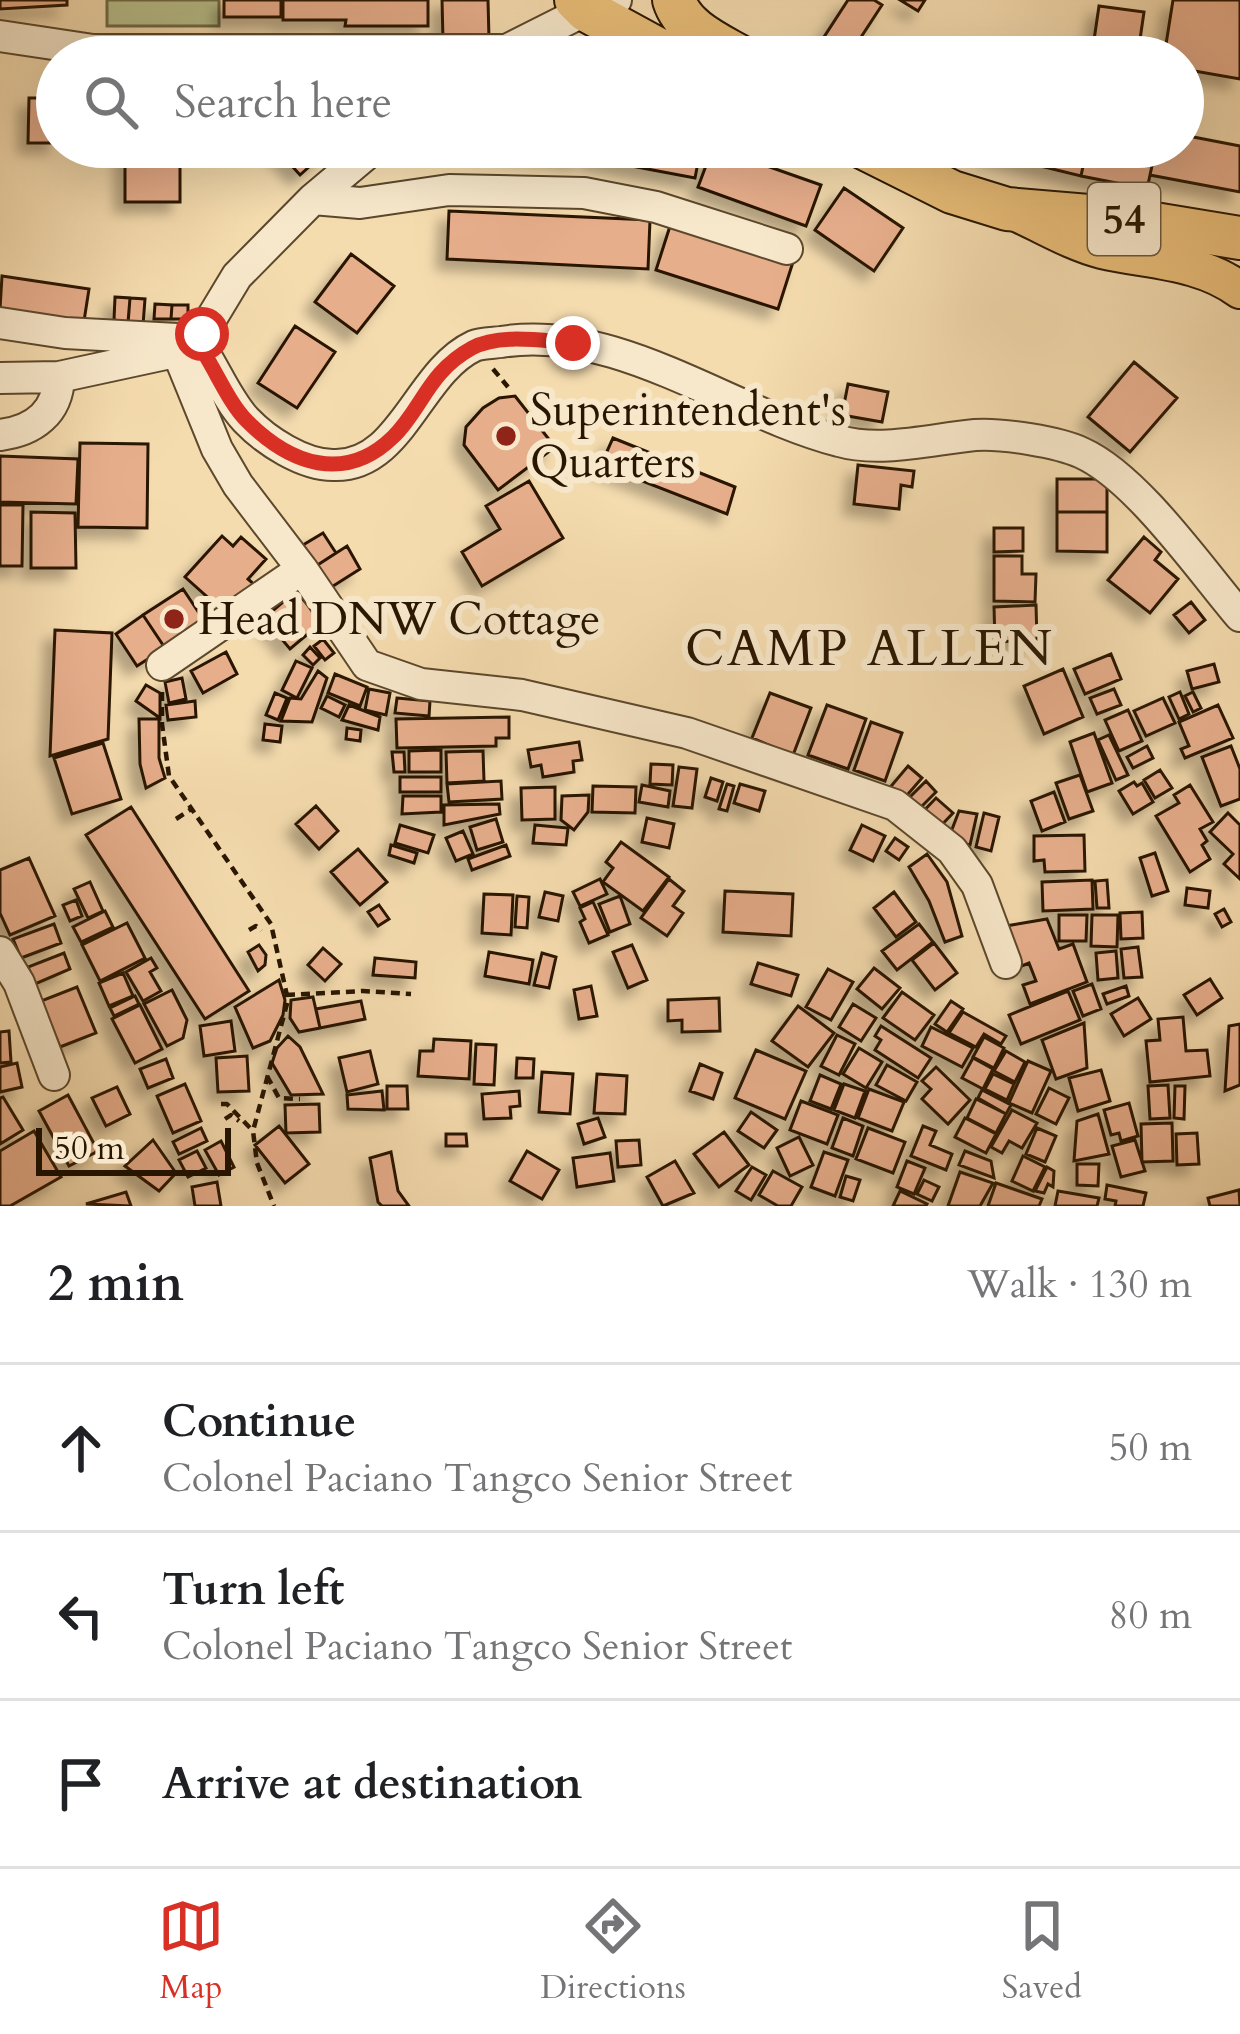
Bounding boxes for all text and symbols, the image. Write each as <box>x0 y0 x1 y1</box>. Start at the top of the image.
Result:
search box <box>36 36 1204 168</box>
icon: search <box>78 69 144 135</box>
text: Search here <box>174 72 392 133</box>
road number: 54 <box>1088 183 1160 255</box>
route start <box>175 307 229 361</box>
route end <box>546 316 600 370</box>
place label: Superintendent's Quarters <box>530 380 846 493</box>
marker: Superintendent's Quarters <box>493 423 519 449</box>
place label: Head DNW Cottage <box>198 589 601 650</box>
marker: Head DNW Cottage <box>161 606 187 632</box>
district label: CAMP ALLEN <box>685 614 1055 684</box>
scale bar <box>36 1122 231 1175</box>
text: 50 m <box>54 1126 125 1171</box>
text: 2 min <box>48 1249 184 1319</box>
text: Walk · 130 m <box>967 1258 1192 1311</box>
text: Continue <box>162 1391 356 1452</box>
icon: ahead <box>48 1415 114 1481</box>
text: 50 m <box>1109 1421 1192 1474</box>
text: Colonel Paciano Tangco Senior Street <box>162 1452 792 1505</box>
text: Turn left <box>162 1559 344 1620</box>
icon: left <box>48 1583 114 1649</box>
text: 80 m <box>1109 1589 1192 1642</box>
text: Colonel Paciano Tangco Senior Street <box>162 1620 792 1673</box>
icon: arrive <box>48 1751 114 1817</box>
text: Arrive at destination <box>162 1753 582 1814</box>
tab: Map <box>158 1893 224 2010</box>
tab: Directions <box>540 1893 686 2010</box>
tab: Saved <box>1002 1893 1082 2010</box>

